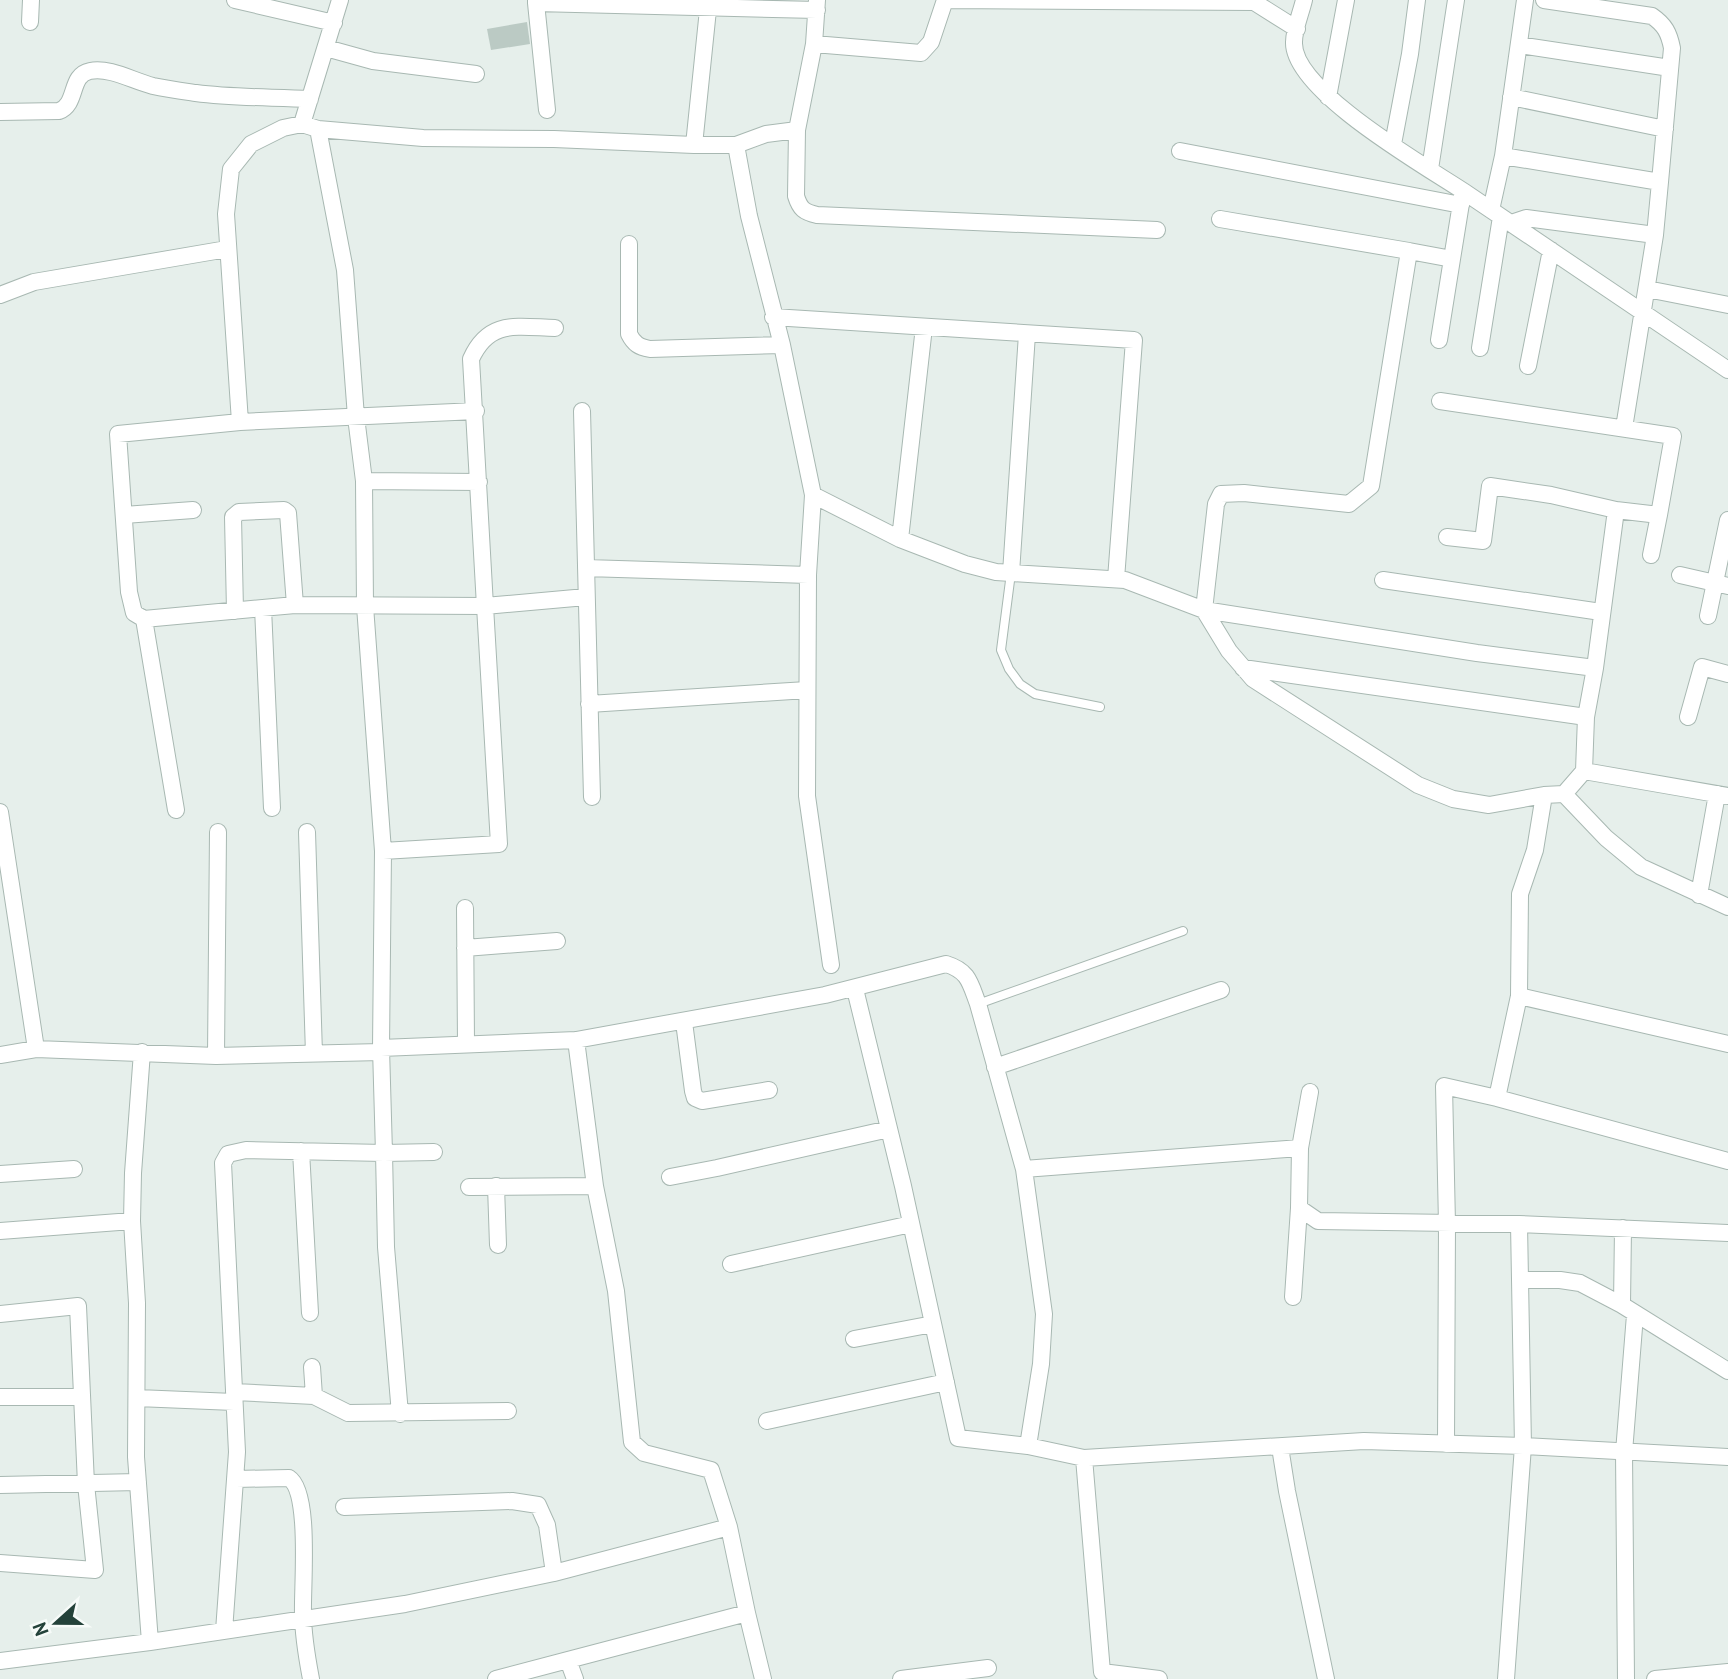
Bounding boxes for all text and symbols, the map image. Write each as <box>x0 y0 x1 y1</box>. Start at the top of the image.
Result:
north arrow <box>21 1588 91 1658</box>
text: N <box>27 1619 54 1639</box>

